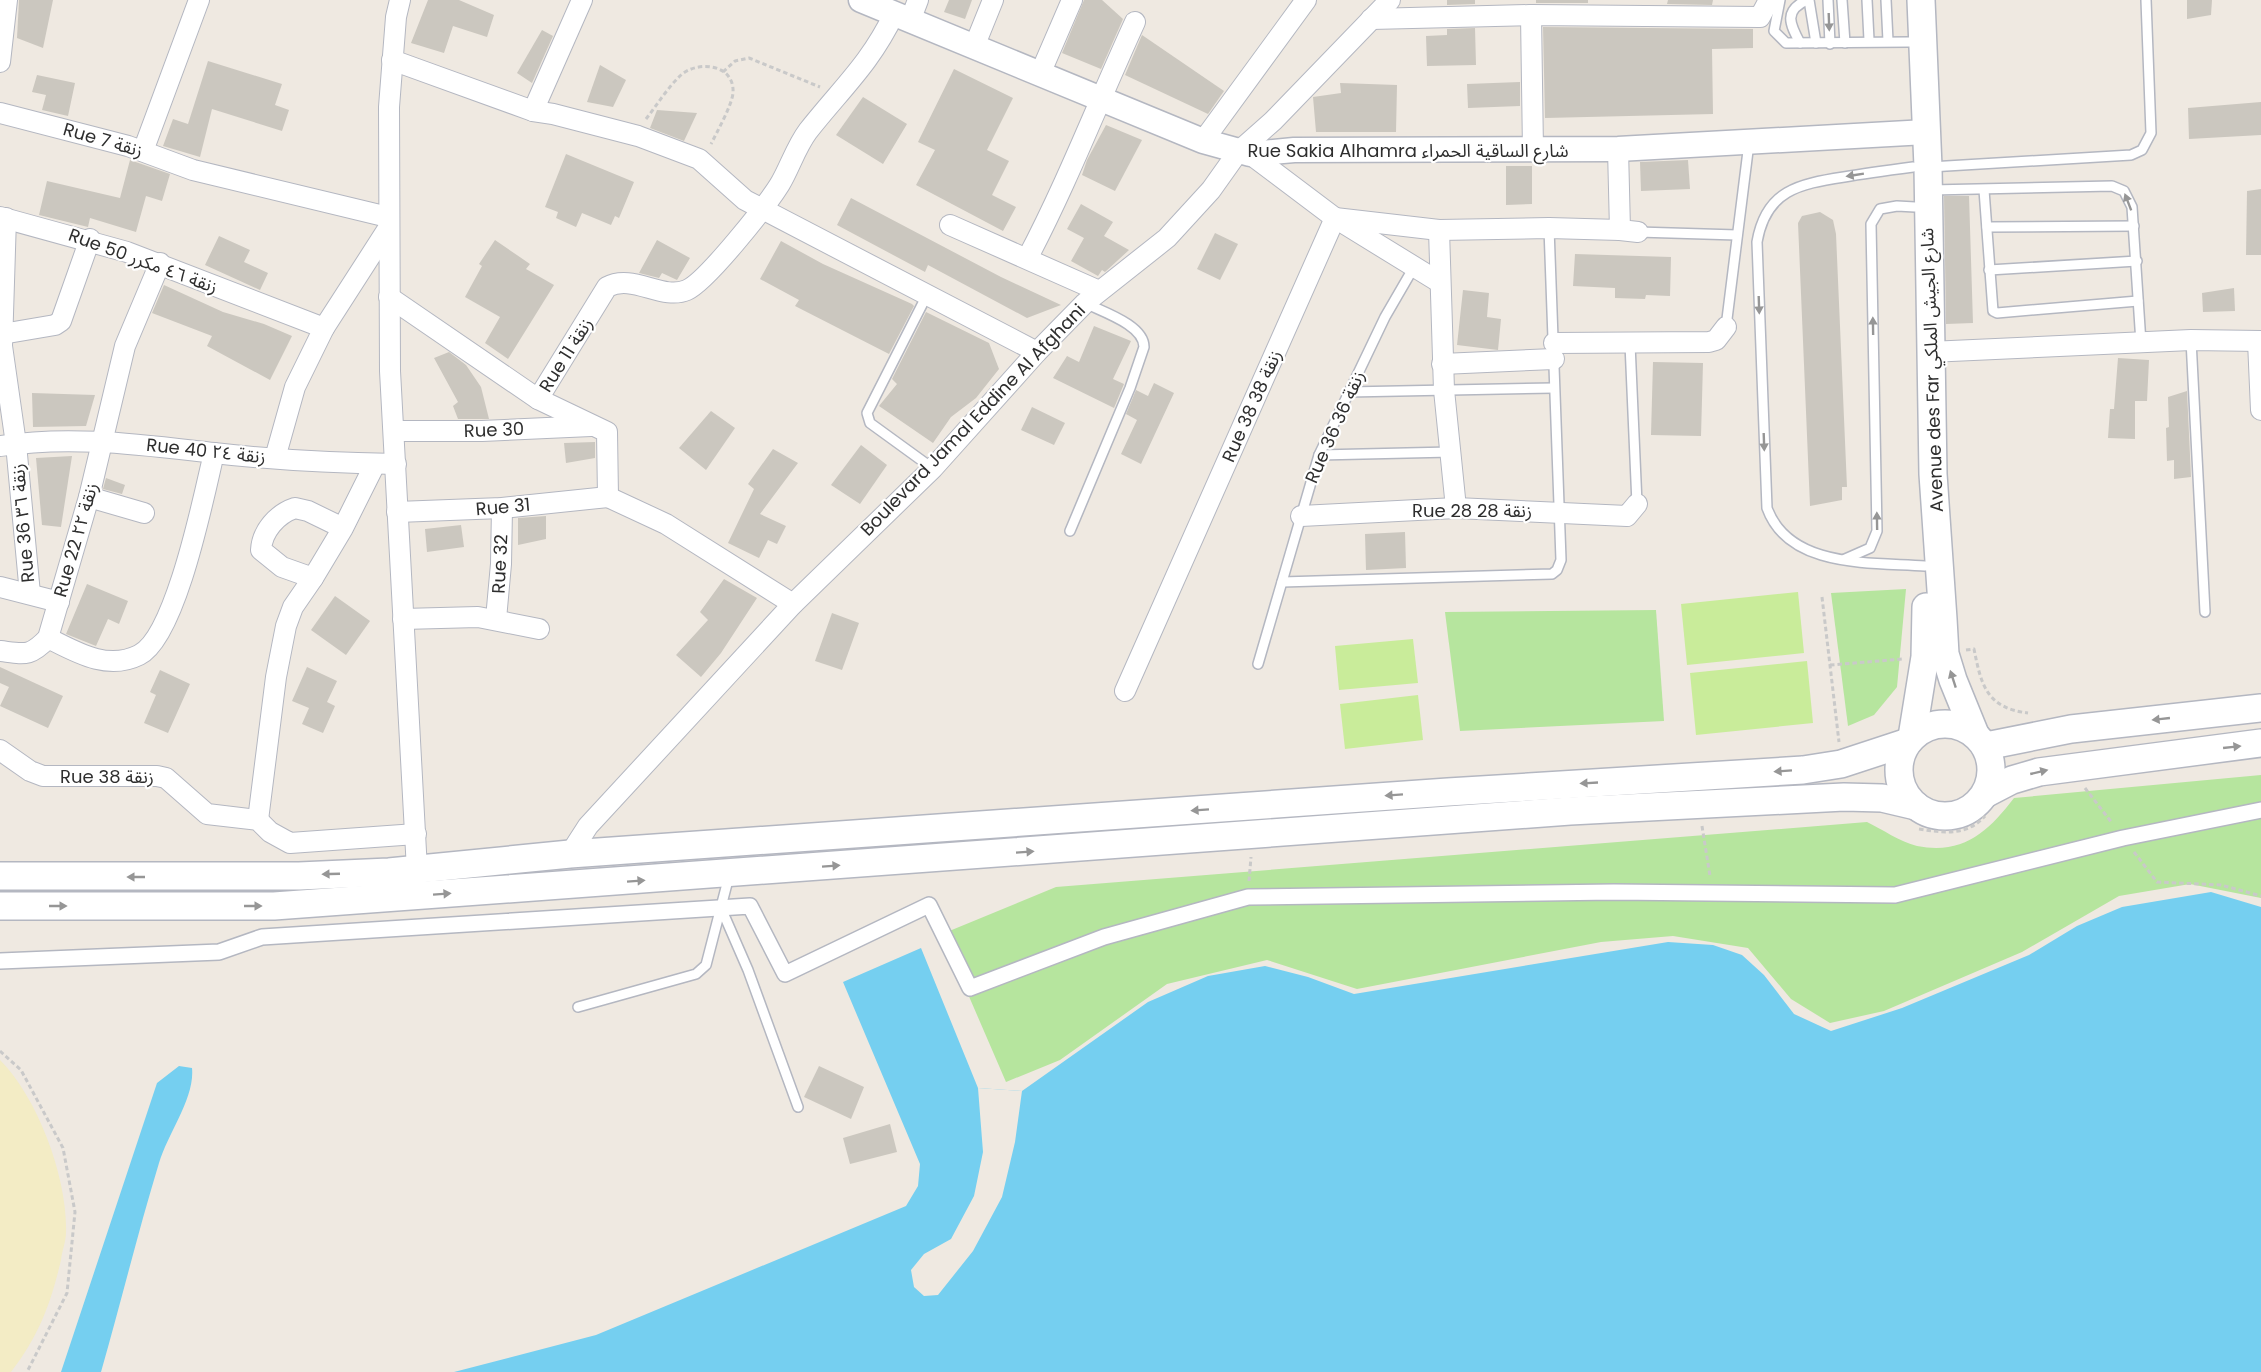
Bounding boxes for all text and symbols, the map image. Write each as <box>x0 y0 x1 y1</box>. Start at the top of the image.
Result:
one-way arrow <box>1825 12 1834 31</box>
street label: Rue 7 زنقة <box>60 116 146 163</box>
street label: Rue Sakia Alhamra شارع الساقية الحمراء <box>1247 138 1569 165</box>
one-way arrow <box>1846 171 1865 180</box>
one-way arrow <box>2123 193 2133 211</box>
street label: Rue 50 زنقة ٤٦ مكرر <box>65 222 221 299</box>
street label: Avenue des Far شارع الجيش الملكي <box>1914 227 1951 513</box>
one-way arrow <box>1755 296 1764 315</box>
street label: Boulevard Jamal Eddine Al Afghani <box>855 298 1091 541</box>
street label: Rue 11 زنقة <box>533 313 598 397</box>
one-way arrow <box>1868 317 1878 336</box>
street label: Rue 38 زنقة 38 <box>1216 346 1287 466</box>
street label: Rue 36 زنقة 36 <box>1299 367 1371 487</box>
street label: Rue 30 <box>463 416 525 443</box>
street label: Rue 40 زنقة ٢٤ <box>145 432 267 469</box>
one-way arrow <box>1760 432 1769 451</box>
street label: Rue 36 زنقة ٣٦ <box>5 463 40 584</box>
street label: Rue 22 زنقة ٢٢ <box>47 480 104 600</box>
street label: Rue 31 <box>475 492 531 521</box>
street label: Rue 28 زنقة 28 <box>1412 498 1532 523</box>
one-way arrow <box>1872 512 1881 531</box>
street label: Rue 32 <box>485 534 514 594</box>
one-way arrow <box>1948 670 1957 688</box>
one-way arrow <box>2152 714 2171 724</box>
one-way arrow <box>2223 742 2242 751</box>
street label: Rue 38 زنقة <box>60 764 154 789</box>
one-way arrow <box>1774 767 1793 776</box>
one-way arrow <box>2030 767 2048 777</box>
one-way arrow <box>1579 778 1598 788</box>
one-way arrow <box>1385 791 1404 800</box>
one-way arrow <box>1190 805 1209 815</box>
one-way arrow <box>1016 847 1035 856</box>
one-way arrow <box>821 862 840 871</box>
one-way arrow <box>322 870 341 879</box>
one-way arrow <box>127 872 146 882</box>
one-way arrow <box>627 876 646 885</box>
one-way arrow <box>432 890 451 899</box>
one-way arrow <box>49 901 68 911</box>
one-way arrow <box>244 901 263 911</box>

